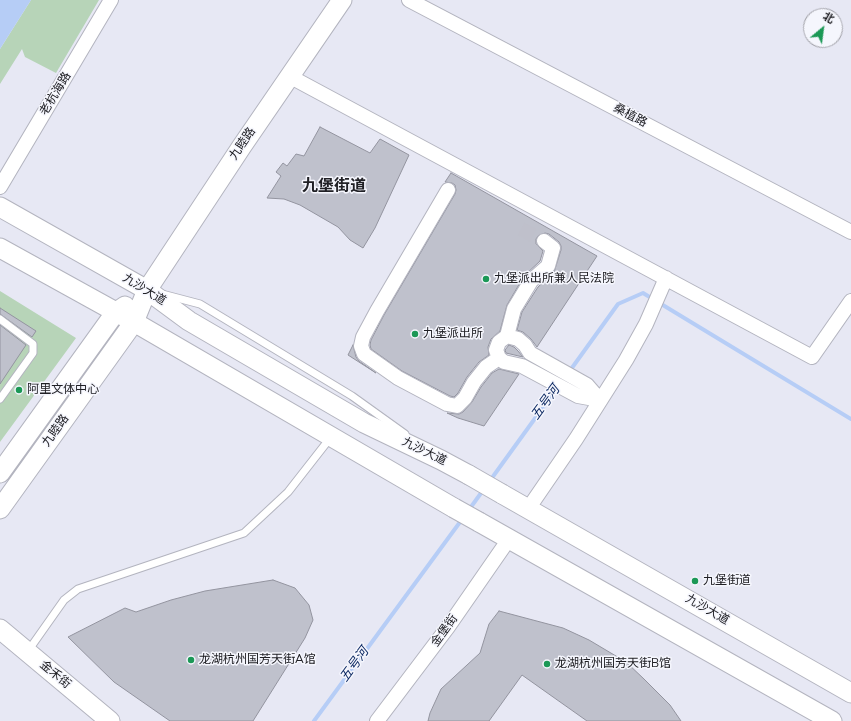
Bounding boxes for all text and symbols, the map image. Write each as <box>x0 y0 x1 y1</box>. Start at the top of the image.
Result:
north arrow <box>803 8 843 48</box>
text: 北 <box>820 9 837 27</box>
street label: 老杭海路 <box>37 70 75 118</box>
street label: 桑植路 <box>611 101 649 131</box>
street label: 九睦路 <box>227 125 259 163</box>
district label: 九堡街道 <box>302 177 366 197</box>
street label: 九沙大道 <box>120 271 168 309</box>
place label: 九堡派出所兼人民法院 <box>494 272 614 286</box>
marker: 九堡派出所兼人民法院 <box>481 274 491 284</box>
place label: 九堡派出所 <box>423 327 483 341</box>
marker: 九堡派出所 <box>410 329 420 339</box>
place label: 阿里文体中心 <box>27 383 99 397</box>
water label: 五号河 <box>528 383 564 423</box>
marker: 阿里文体中心 <box>14 385 24 395</box>
street label: 九睦路 <box>40 412 72 450</box>
street label: 九沙大道 <box>399 435 449 469</box>
place label: 九堡街道 <box>703 574 751 588</box>
marker: 九堡街道 <box>690 576 700 586</box>
street label: 九沙大道 <box>683 592 731 628</box>
street label: 金堡街 <box>429 612 461 650</box>
water label: 五号河 <box>337 645 373 685</box>
place label: 龙湖杭州国芳天街A馆 <box>199 653 316 667</box>
marker: 龙湖杭州国芳天街A馆 <box>186 655 196 665</box>
place label: 龙湖杭州国芳天街B馆 <box>555 657 671 671</box>
street label: 金禾街 <box>37 658 73 692</box>
marker: 龙湖杭州国芳天街B馆 <box>542 659 552 669</box>

